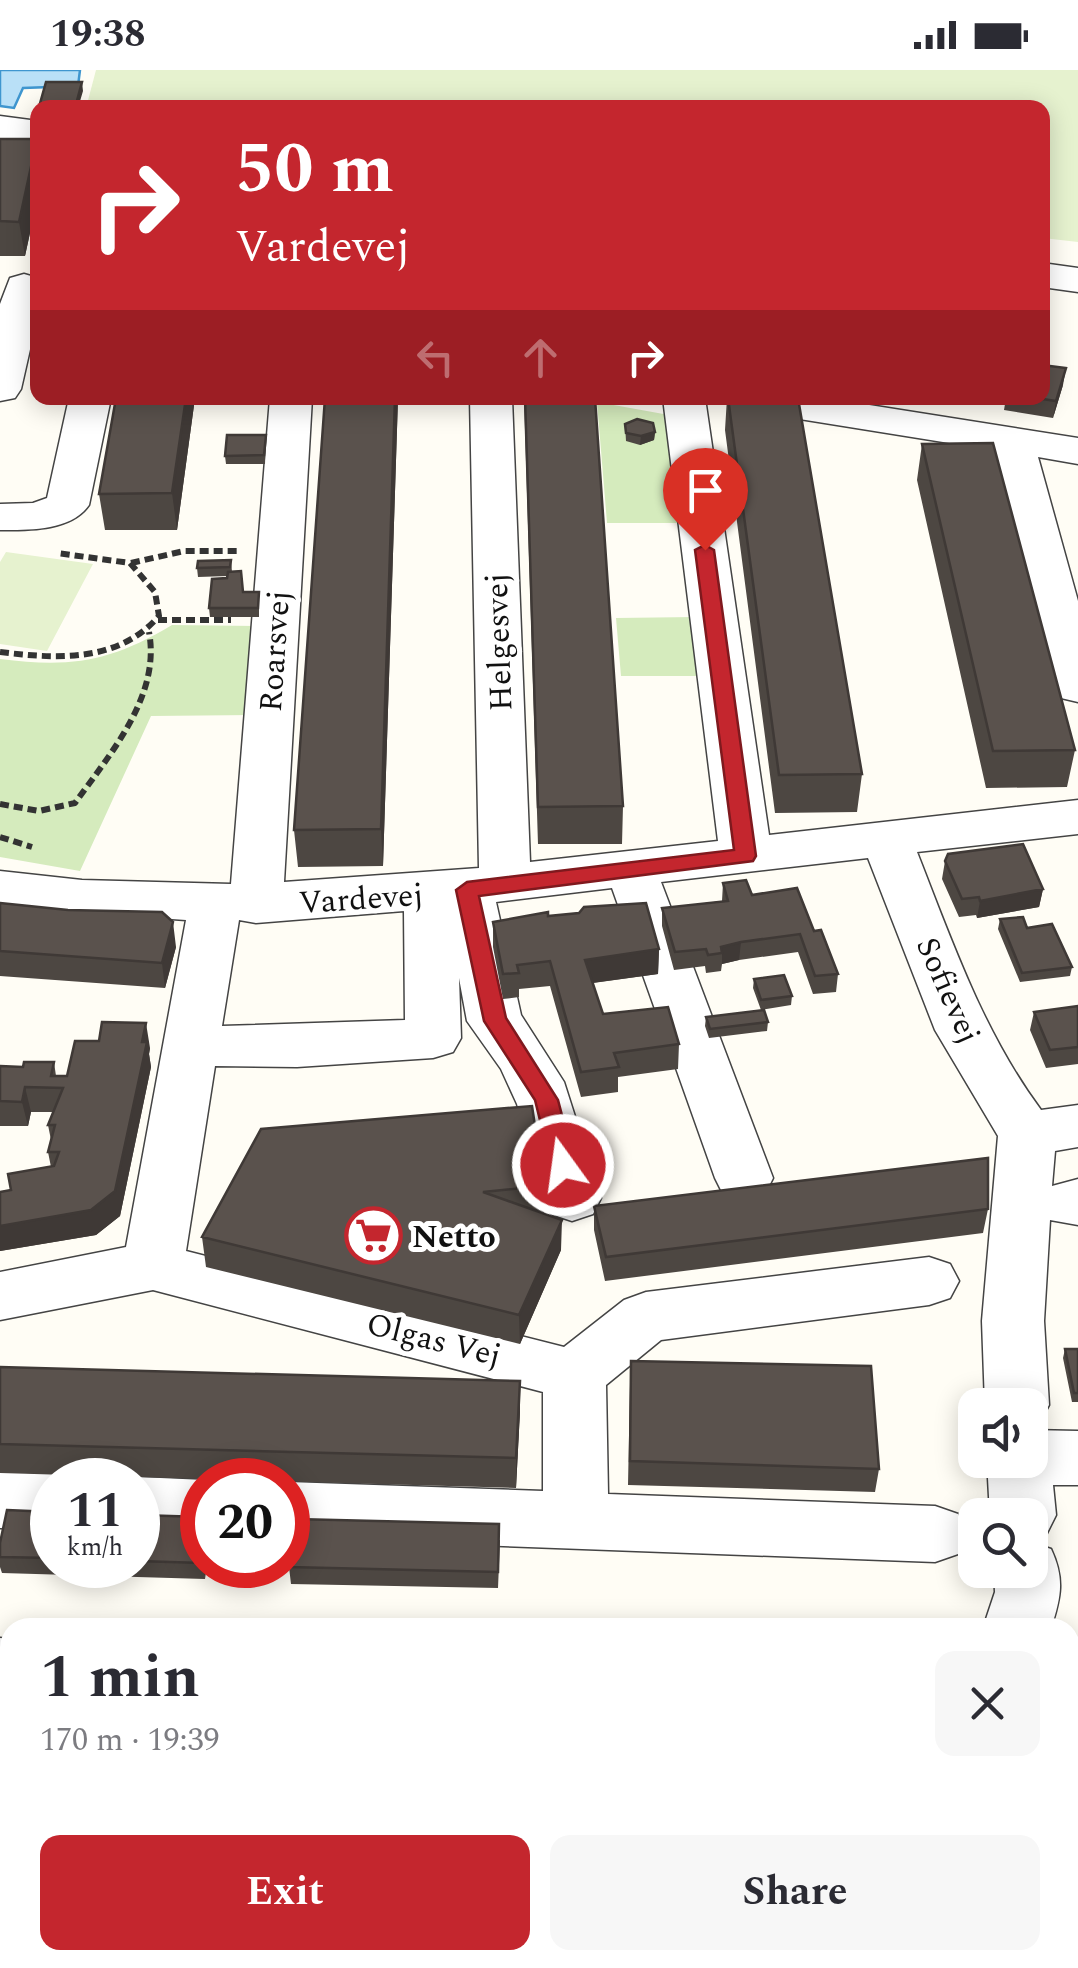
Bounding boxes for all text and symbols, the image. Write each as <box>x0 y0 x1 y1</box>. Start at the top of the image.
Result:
text: 19:38 <box>50 6 145 64</box>
text: 50 m <box>235 117 394 223</box>
icon: right <box>70 140 200 270</box>
text: Vardevej <box>235 213 410 282</box>
icon: left <box>408 330 463 385</box>
icon: ahead <box>513 330 568 385</box>
icon: right <box>618 330 673 385</box>
pin <box>663 448 748 551</box>
icon: arrive <box>678 463 733 518</box>
street label: Helgesvej <box>473 572 526 712</box>
street label: Roarsvej <box>247 589 304 714</box>
street label: Vardevej <box>297 871 425 928</box>
street label: Sofievej <box>902 929 993 1052</box>
position arrow <box>511 1113 615 1217</box>
supermarket icon: Netto <box>343 1206 403 1266</box>
place label: Netto <box>412 1213 496 1262</box>
street label: Olgas Vej <box>361 1300 506 1381</box>
map controls <box>958 1388 1048 1588</box>
button: sound <box>958 1388 1048 1478</box>
speed limit sign: 20 <box>180 1458 310 1588</box>
text: 11 <box>67 1473 123 1549</box>
button: search <box>958 1498 1048 1588</box>
text: km/h <box>67 1529 123 1567</box>
text: 1 min <box>40 1632 200 1724</box>
button: close <box>935 1651 1040 1756</box>
text: 170 m · 19:39 <box>40 1716 220 1765</box>
button: Exit <box>40 1835 530 1950</box>
button: Share <box>550 1835 1040 1950</box>

